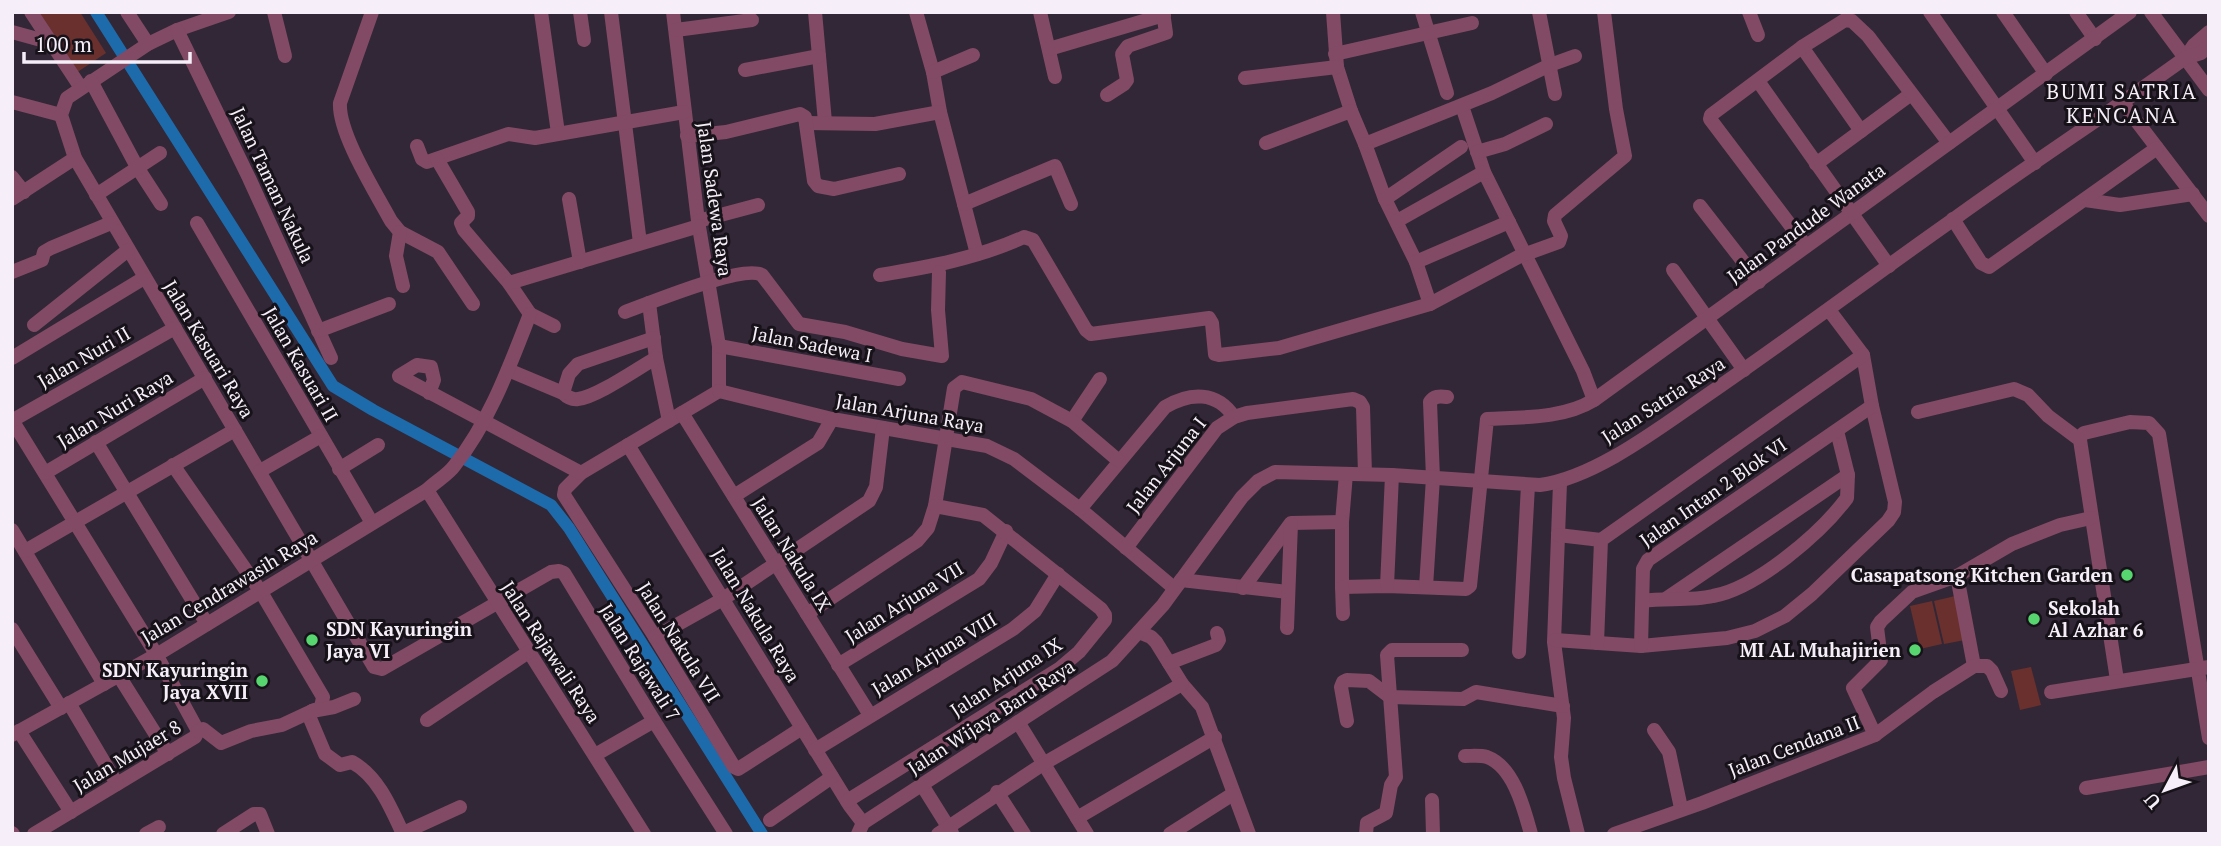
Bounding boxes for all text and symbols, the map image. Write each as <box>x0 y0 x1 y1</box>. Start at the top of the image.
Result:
scale bar <box>24 21 191 65</box>
text: 100 m <box>35 30 92 58</box>
district label: BUMI SATRIA KENCANA <box>2046 77 2198 129</box>
street label: Jalan Taman Nakula <box>226 103 321 267</box>
street label: Jalan Sadewa Raya <box>692 120 739 278</box>
street label: Jalan Pandude Wanata <box>1722 157 1890 288</box>
street label: Jalan Kasuari Raya <box>158 275 261 423</box>
street label: Jalan Kasuari II <box>258 302 344 426</box>
street label: Jalan Nuri II <box>33 320 135 393</box>
street label: Jalan Sadewa I <box>750 320 874 367</box>
street label: Jalan Satria Raya <box>1596 350 1730 449</box>
street label: Jalan Nuri Raya <box>52 364 178 453</box>
street label: Jalan Arjuna Raya <box>834 387 987 438</box>
street label: Jalan Arjuna I <box>1120 411 1211 518</box>
street label: Jalan Intan 2 Blok VI <box>1634 431 1791 552</box>
street label: Jalan Nakula IX <box>747 492 838 616</box>
street label: Jalan Cendrawasih Raya <box>136 524 322 649</box>
street label: Jalan Nakula Raya <box>706 543 807 687</box>
street label: Jalan Arjuna VII <box>840 555 968 648</box>
place label: Casapatsong Kitchen Garden <box>1851 562 2114 587</box>
marker: Casapatsong Kitchen Garden <box>2119 567 2135 583</box>
street label: Jalan Rajawali Raya <box>496 576 607 728</box>
street label: Jalan Nakula VII <box>632 577 726 707</box>
place label: Sekolah Al Azhar 6 <box>2048 595 2144 642</box>
street label: Jalan Rajawali 7 <box>594 598 686 725</box>
street label: Jalan Arjuna VIII <box>867 606 1001 701</box>
marker: Sekolah Al Azhar 6 <box>2026 611 2042 627</box>
place label: SDN Kayuringin Jaya VI <box>326 616 473 663</box>
street label: Jalan Arjuna IX <box>945 631 1067 722</box>
marker: SDN Kayuringin Jaya VI <box>304 632 320 648</box>
place label: MI AL Muhajirien <box>1740 637 1902 662</box>
marker: MI AL Muhajirien <box>1907 642 1923 658</box>
street label: Jalan Wijaya Baru Raya <box>902 653 1079 780</box>
place label: SDN Kayuringin Jaya XVII <box>102 657 249 704</box>
marker: SDN Kayuringin Jaya XVII <box>254 673 270 689</box>
street label: Jalan Cendana II <box>1724 709 1863 782</box>
street label: Jalan Mujaer 8 <box>68 714 185 798</box>
north arrow <box>2130 755 2200 825</box>
text: U <box>2138 788 2166 815</box>

